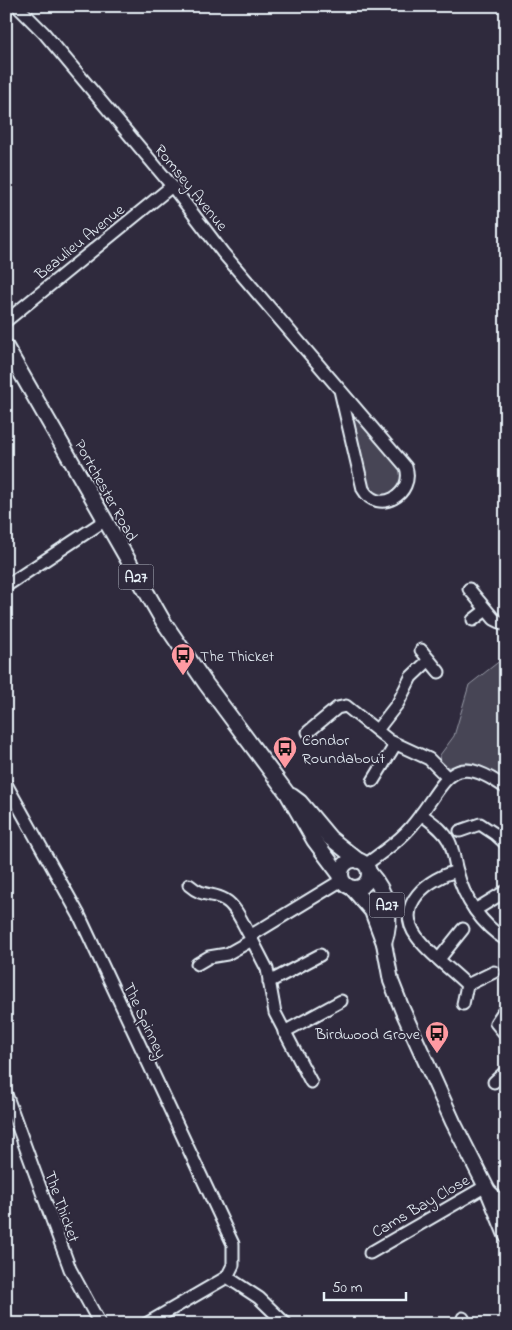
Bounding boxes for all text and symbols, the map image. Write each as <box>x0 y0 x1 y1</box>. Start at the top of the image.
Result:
street label: Romsey Avenue <box>148 140 234 237</box>
street label: Beaulieu Avenue <box>29 198 131 287</box>
street label: Portchester Road <box>67 436 143 546</box>
road number: A27 <box>118 564 154 590</box>
bus stop icon: The Thicket <box>170 642 196 676</box>
place label: The Thicket <box>200 645 275 669</box>
place label: Condor Roundabout <box>302 729 386 771</box>
bus stop icon: Condor Roundabout <box>272 735 298 769</box>
road number: A27 <box>370 892 404 918</box>
street label: The Spinney <box>116 979 172 1063</box>
bus stop icon: Birdwood Grove <box>424 1020 450 1054</box>
place label: Birdwood Grove <box>314 1023 421 1047</box>
street label: The Thicket <box>37 1168 85 1246</box>
street label: Cams Bay Close <box>368 1169 475 1244</box>
scale bar <box>324 1270 407 1302</box>
text: 50 m <box>332 1277 363 1299</box>

